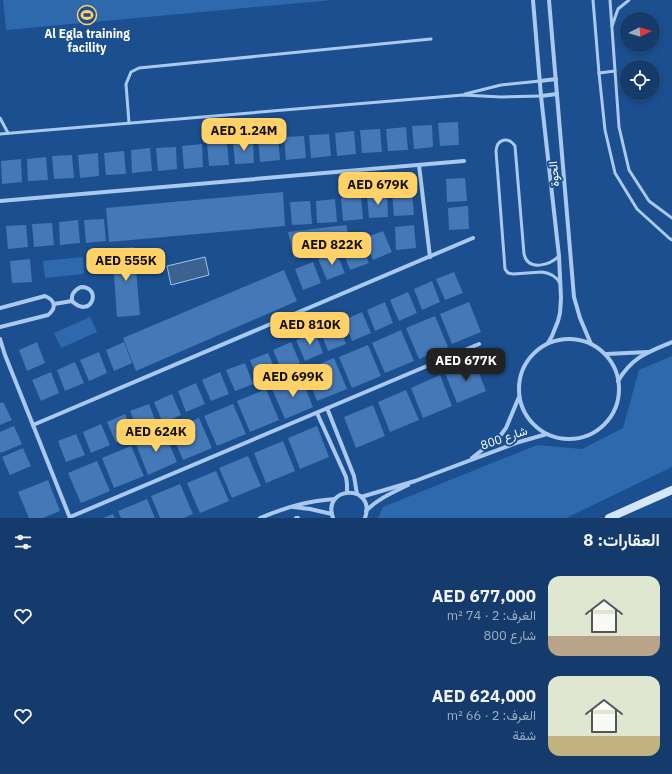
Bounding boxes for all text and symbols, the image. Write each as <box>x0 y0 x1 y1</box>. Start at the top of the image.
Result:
sports icon: Al Egla training facility <box>76 4 98 26</box>
north arrow <box>620 12 660 52</box>
map controls <box>620 12 660 100</box>
place label: Al Egla training facility <box>44 26 130 55</box>
button: locate <box>620 60 660 100</box>
pin: AED 1.24M <box>198 118 290 152</box>
text: AED 1.24M <box>210 122 278 139</box>
street label: الحوة <box>545 161 563 187</box>
pin: AED 679K <box>337 172 419 206</box>
text: AED 679K <box>347 176 409 193</box>
pin: AED 822K <box>291 232 373 266</box>
text: AED 822K <box>301 236 363 253</box>
pin: AED 555K <box>85 248 167 282</box>
text: AED 555K <box>95 252 157 269</box>
pin: AED 810K <box>269 312 351 346</box>
text: AED 810K <box>279 316 341 333</box>
pin: AED 677K <box>425 348 507 382</box>
text: AED 677K <box>435 352 497 369</box>
pin: AED 699K <box>252 364 334 398</box>
text: AED 699K <box>262 368 324 385</box>
pin: AED 624K <box>115 419 197 453</box>
text: AED 624K <box>125 423 187 440</box>
street label: شارع 800 <box>478 423 530 454</box>
text: العقارات: 8 <box>583 529 660 551</box>
icon: filters <box>12 531 34 553</box>
text: AED 677,000 <box>432 585 536 607</box>
icon: home <box>580 592 628 640</box>
icon: heart <box>12 605 34 627</box>
text: الغرف: 2 · 74 m² <box>447 607 536 624</box>
text: شارع 800 <box>483 627 536 644</box>
text: AED 624,000 <box>432 685 536 707</box>
icon: home <box>580 692 628 740</box>
icon: heart <box>12 705 34 727</box>
text: الغرف: 2 · 66 m² <box>447 707 536 724</box>
text: شقة <box>513 727 536 744</box>

